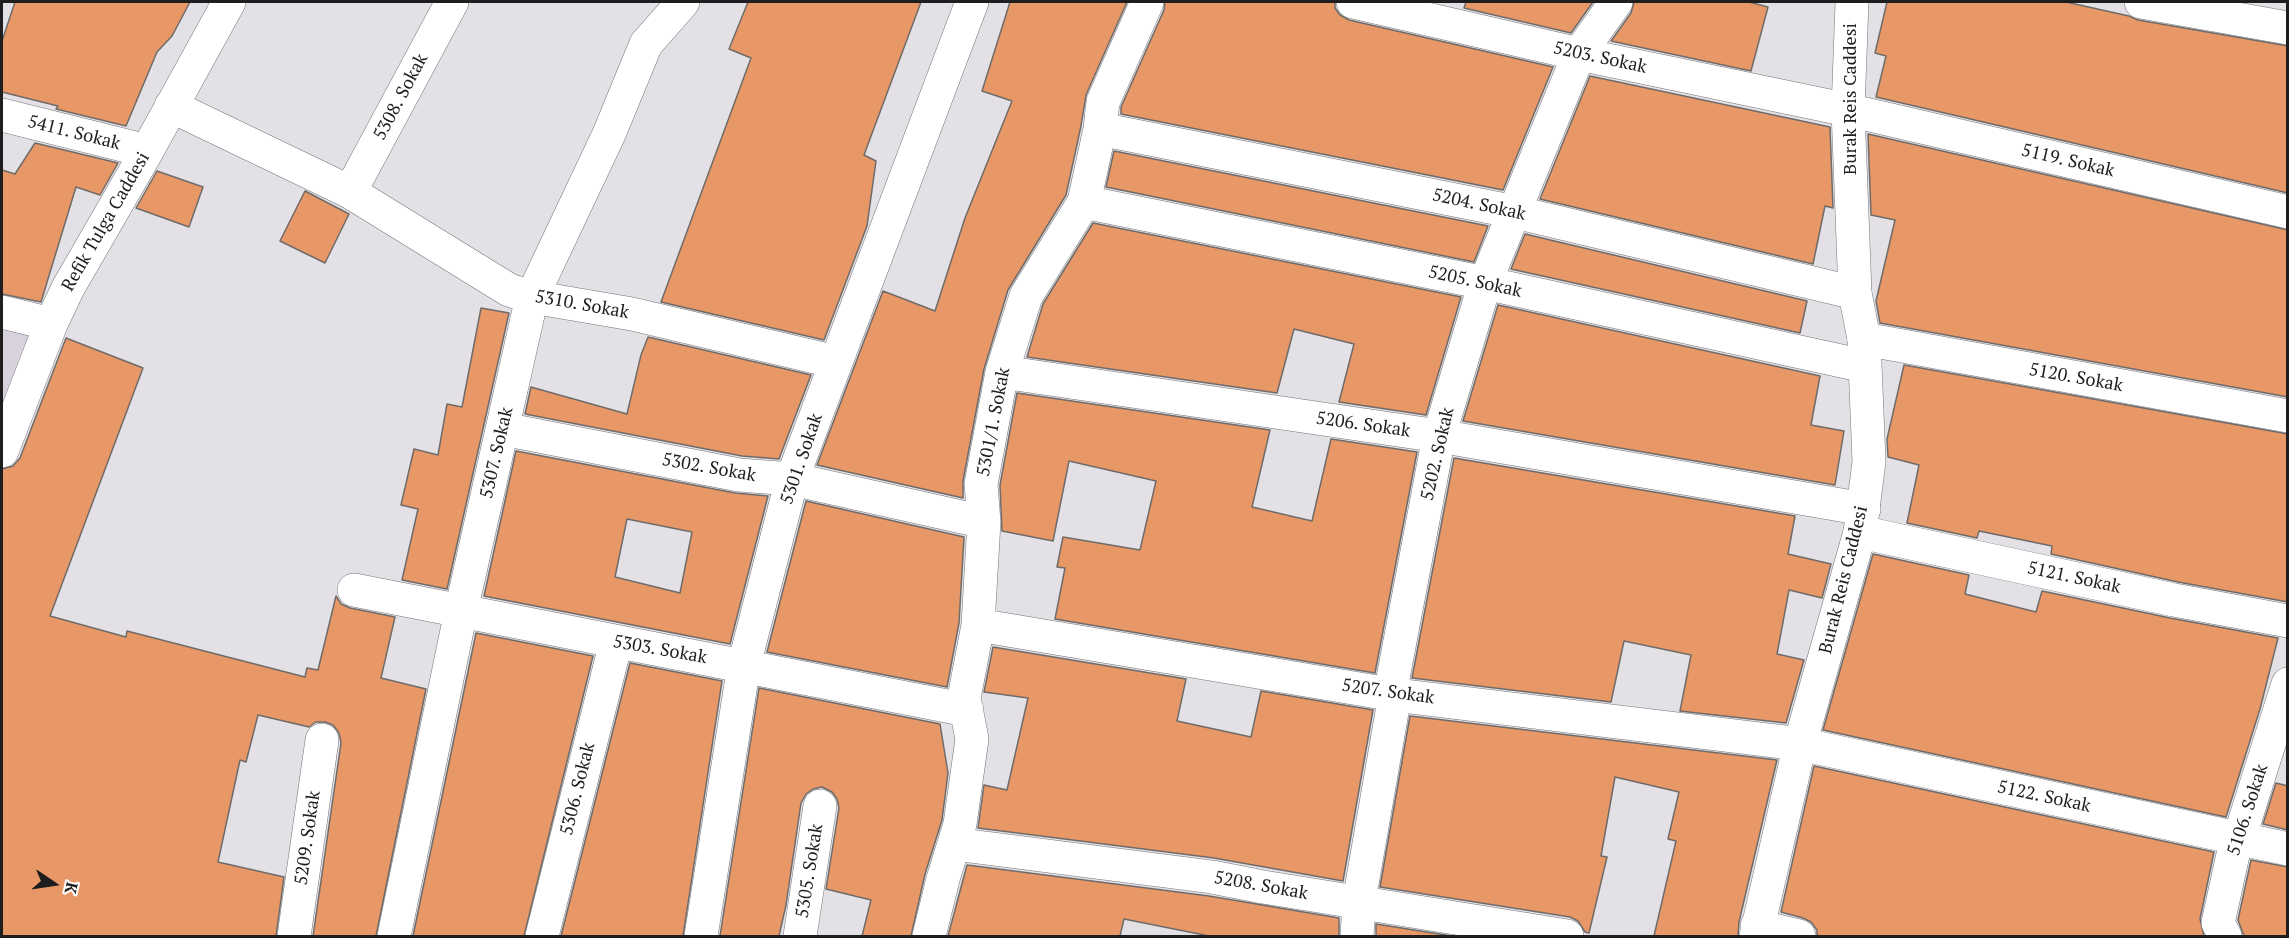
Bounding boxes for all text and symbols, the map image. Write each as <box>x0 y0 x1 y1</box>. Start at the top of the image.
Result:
street label: Burak Reis Caddesi <box>1840 23 1862 175</box>
street label: 5203. Sokak <box>1551 38 1649 78</box>
street label: 5308. Sokak <box>369 50 433 144</box>
street label: 5411. Sokak <box>25 111 123 155</box>
street label: 5119. Sokak <box>2019 140 2117 182</box>
street label: Refik Tulga Caddesi <box>57 149 155 295</box>
street label: 5204. Sokak <box>1430 185 1528 225</box>
street label: 5205. Sokak <box>1426 262 1524 302</box>
street label: 5310. Sokak <box>533 286 631 324</box>
street label: 5120. Sokak <box>2027 359 2125 397</box>
street label: 5301/1. Sokak <box>973 366 1015 478</box>
street label: 5307. Sokak <box>476 405 518 501</box>
street label: 5202. Sokak <box>1417 405 1459 503</box>
street label: 5206. Sokak <box>1314 408 1412 442</box>
street label: 5301. Sokak <box>776 411 828 507</box>
street label: 5302. Sokak <box>660 449 758 487</box>
street label: Burak Reis Caddesi <box>1815 504 1873 656</box>
street label: 5121. Sokak <box>2025 558 2123 598</box>
street label: 5303. Sokak <box>611 631 709 669</box>
street label: 5207. Sokak <box>1340 675 1436 709</box>
street label: 5306. Sokak <box>556 740 600 838</box>
street label: 5106. Sokak <box>2223 761 2273 859</box>
street label: 5122. Sokak <box>1995 777 2093 817</box>
street label: 5209. Sokak <box>291 789 325 887</box>
street label: 5305. Sokak <box>792 822 828 920</box>
north arrow <box>24 854 84 914</box>
street label: 5208. Sokak <box>1212 867 1310 905</box>
text: K <box>60 880 84 896</box>

